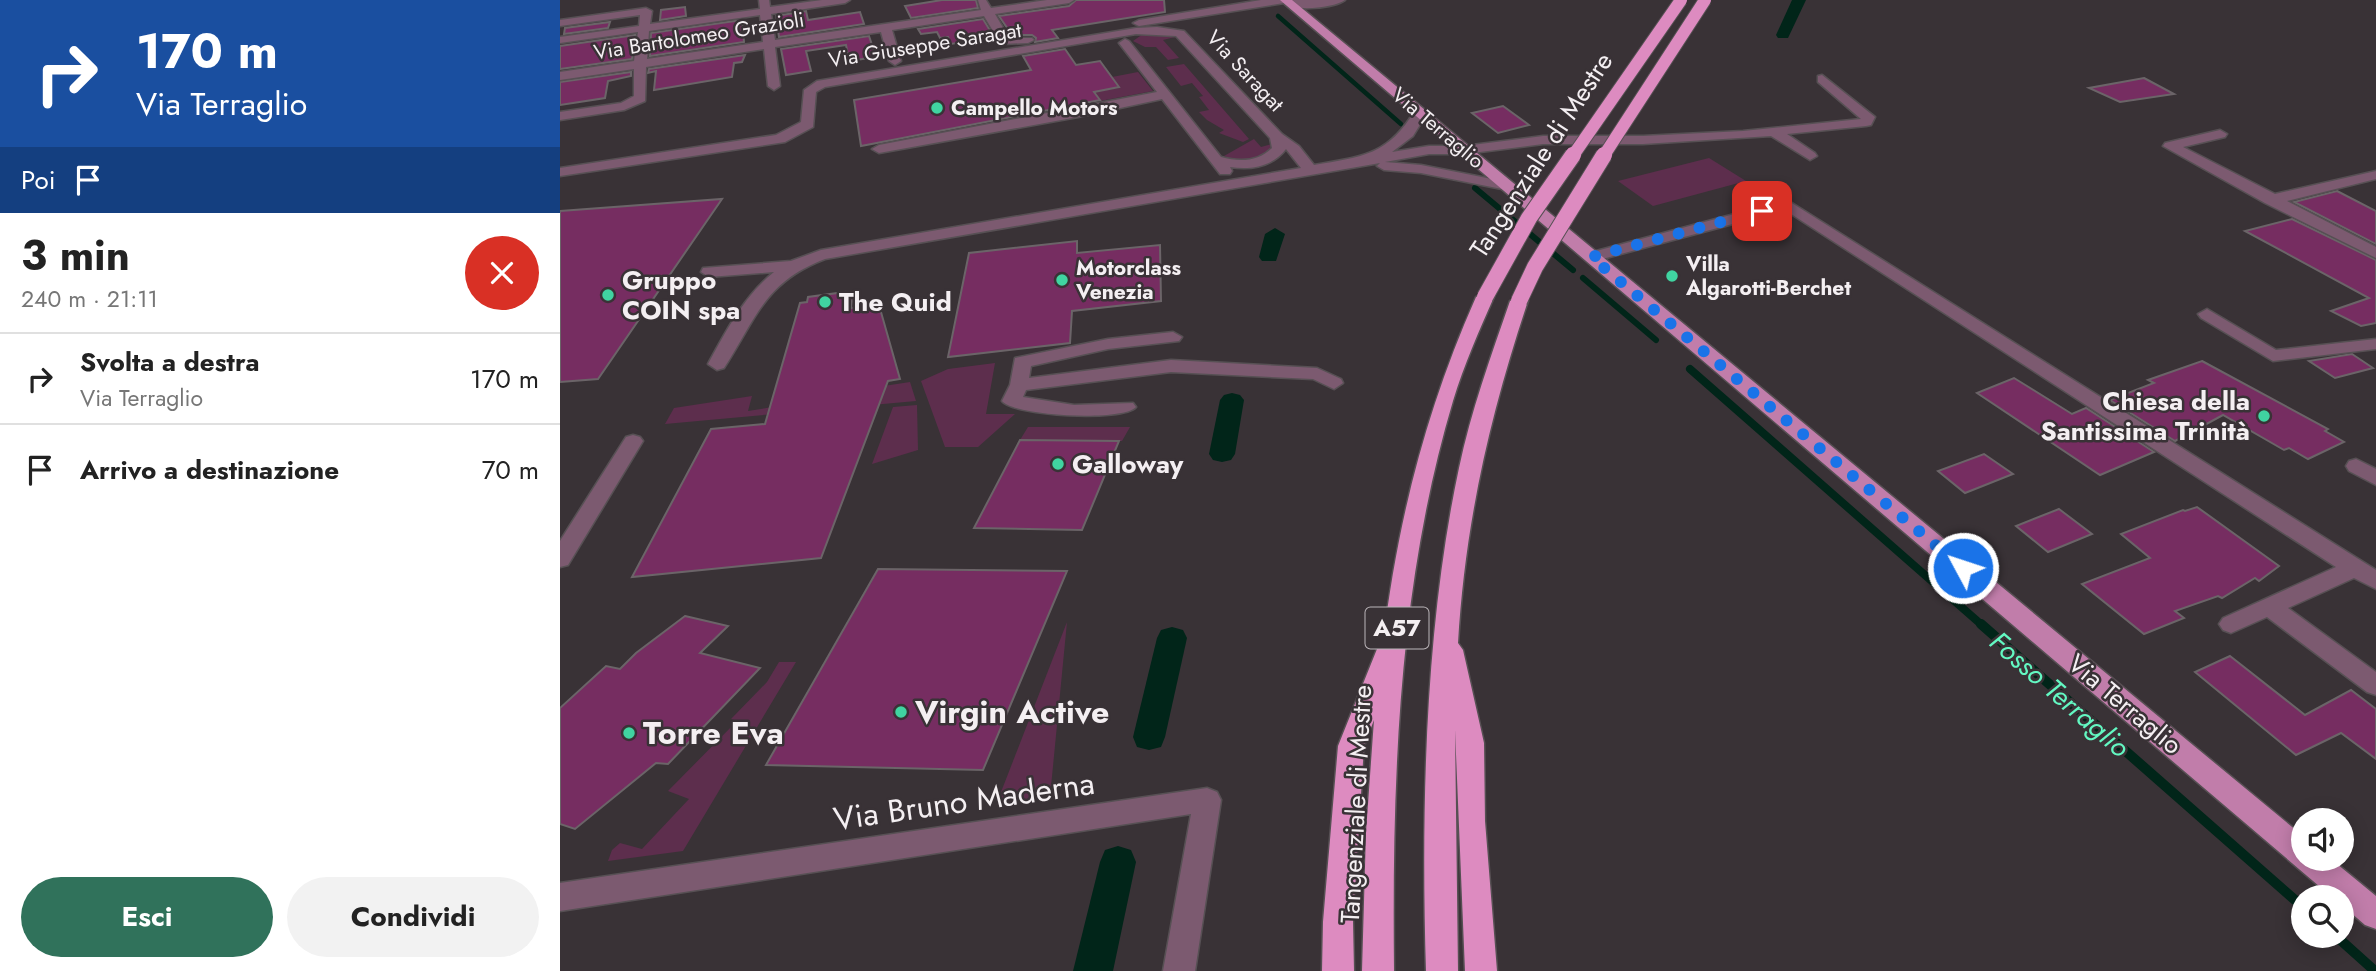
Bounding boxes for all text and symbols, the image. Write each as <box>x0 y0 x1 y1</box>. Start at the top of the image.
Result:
street label: Via Bartolomeo Grazioli <box>591 5 807 67</box>
street label: Via Giuseppe Saragat <box>826 15 1024 75</box>
text: 170 m <box>136 16 278 86</box>
street label: Via Saragat <box>1199 24 1291 118</box>
icon: right <box>21 28 112 119</box>
street label: Tangenziale di Mestre <box>1460 45 1622 265</box>
street label: Via Terraglio <box>1385 80 1491 176</box>
text: Via Terraglio <box>136 81 307 127</box>
place label: Campello Motors <box>951 93 1118 123</box>
marker: Campello Motors <box>929 100 945 116</box>
text: Poi <box>21 161 55 199</box>
icon: arrive <box>69 161 107 199</box>
pin <box>1732 181 1792 241</box>
icon: arrive <box>1743 192 1781 230</box>
text: 3 min <box>21 225 130 286</box>
button: close <box>465 236 539 310</box>
place label: Villa Algarotti-Berchet <box>1685 249 1851 303</box>
place label: Motorclass Venezia <box>1075 253 1181 307</box>
place label: Gruppo COIN spa <box>622 261 740 329</box>
marker: Villa Algarotti-Berchet <box>1664 268 1680 284</box>
marker: Motorclass Venezia <box>1054 272 1070 288</box>
text: 240 m · 21:11 <box>21 282 158 316</box>
place label: The Quid <box>839 283 952 321</box>
marker: Gruppo COIN spa <box>600 287 616 303</box>
marker: The Quid <box>817 294 833 310</box>
text: Svolta a destra <box>80 343 260 381</box>
icon: right <box>21 360 59 398</box>
text: 170 m <box>470 360 539 398</box>
text: Via Terraglio <box>80 381 203 415</box>
place label: Chiesa della Santissima Trinità <box>2040 382 2250 450</box>
marker: Chiesa della Santissima Trinità <box>2256 408 2272 424</box>
place label: Galloway <box>1072 445 1184 483</box>
icon: arrive <box>21 451 59 489</box>
text: Arrivo a destinazione <box>80 451 339 489</box>
text: 70 m <box>482 451 539 489</box>
marker: Galloway <box>1050 456 1066 472</box>
position arrow <box>1926 531 2000 605</box>
road number: A57 <box>1366 608 1428 648</box>
water label: Fosso Terraglio <box>1980 622 2139 767</box>
street label: Via Terraglio <box>2059 645 2191 763</box>
street label: Tangenziale di Mestre <box>1331 684 1381 924</box>
place label: Virgin Active <box>914 689 1109 735</box>
marker: Virgin Active <box>893 704 909 720</box>
place label: Torre Eva <box>643 710 784 756</box>
marker: Torre Eva <box>621 725 637 741</box>
street label: Via Bruno Maderna <box>831 760 1097 842</box>
map controls <box>2291 808 2354 948</box>
button: sound <box>2291 808 2354 871</box>
button: Esci <box>21 877 273 957</box>
button: Condividi <box>287 877 539 957</box>
button: search <box>2291 885 2354 948</box>

